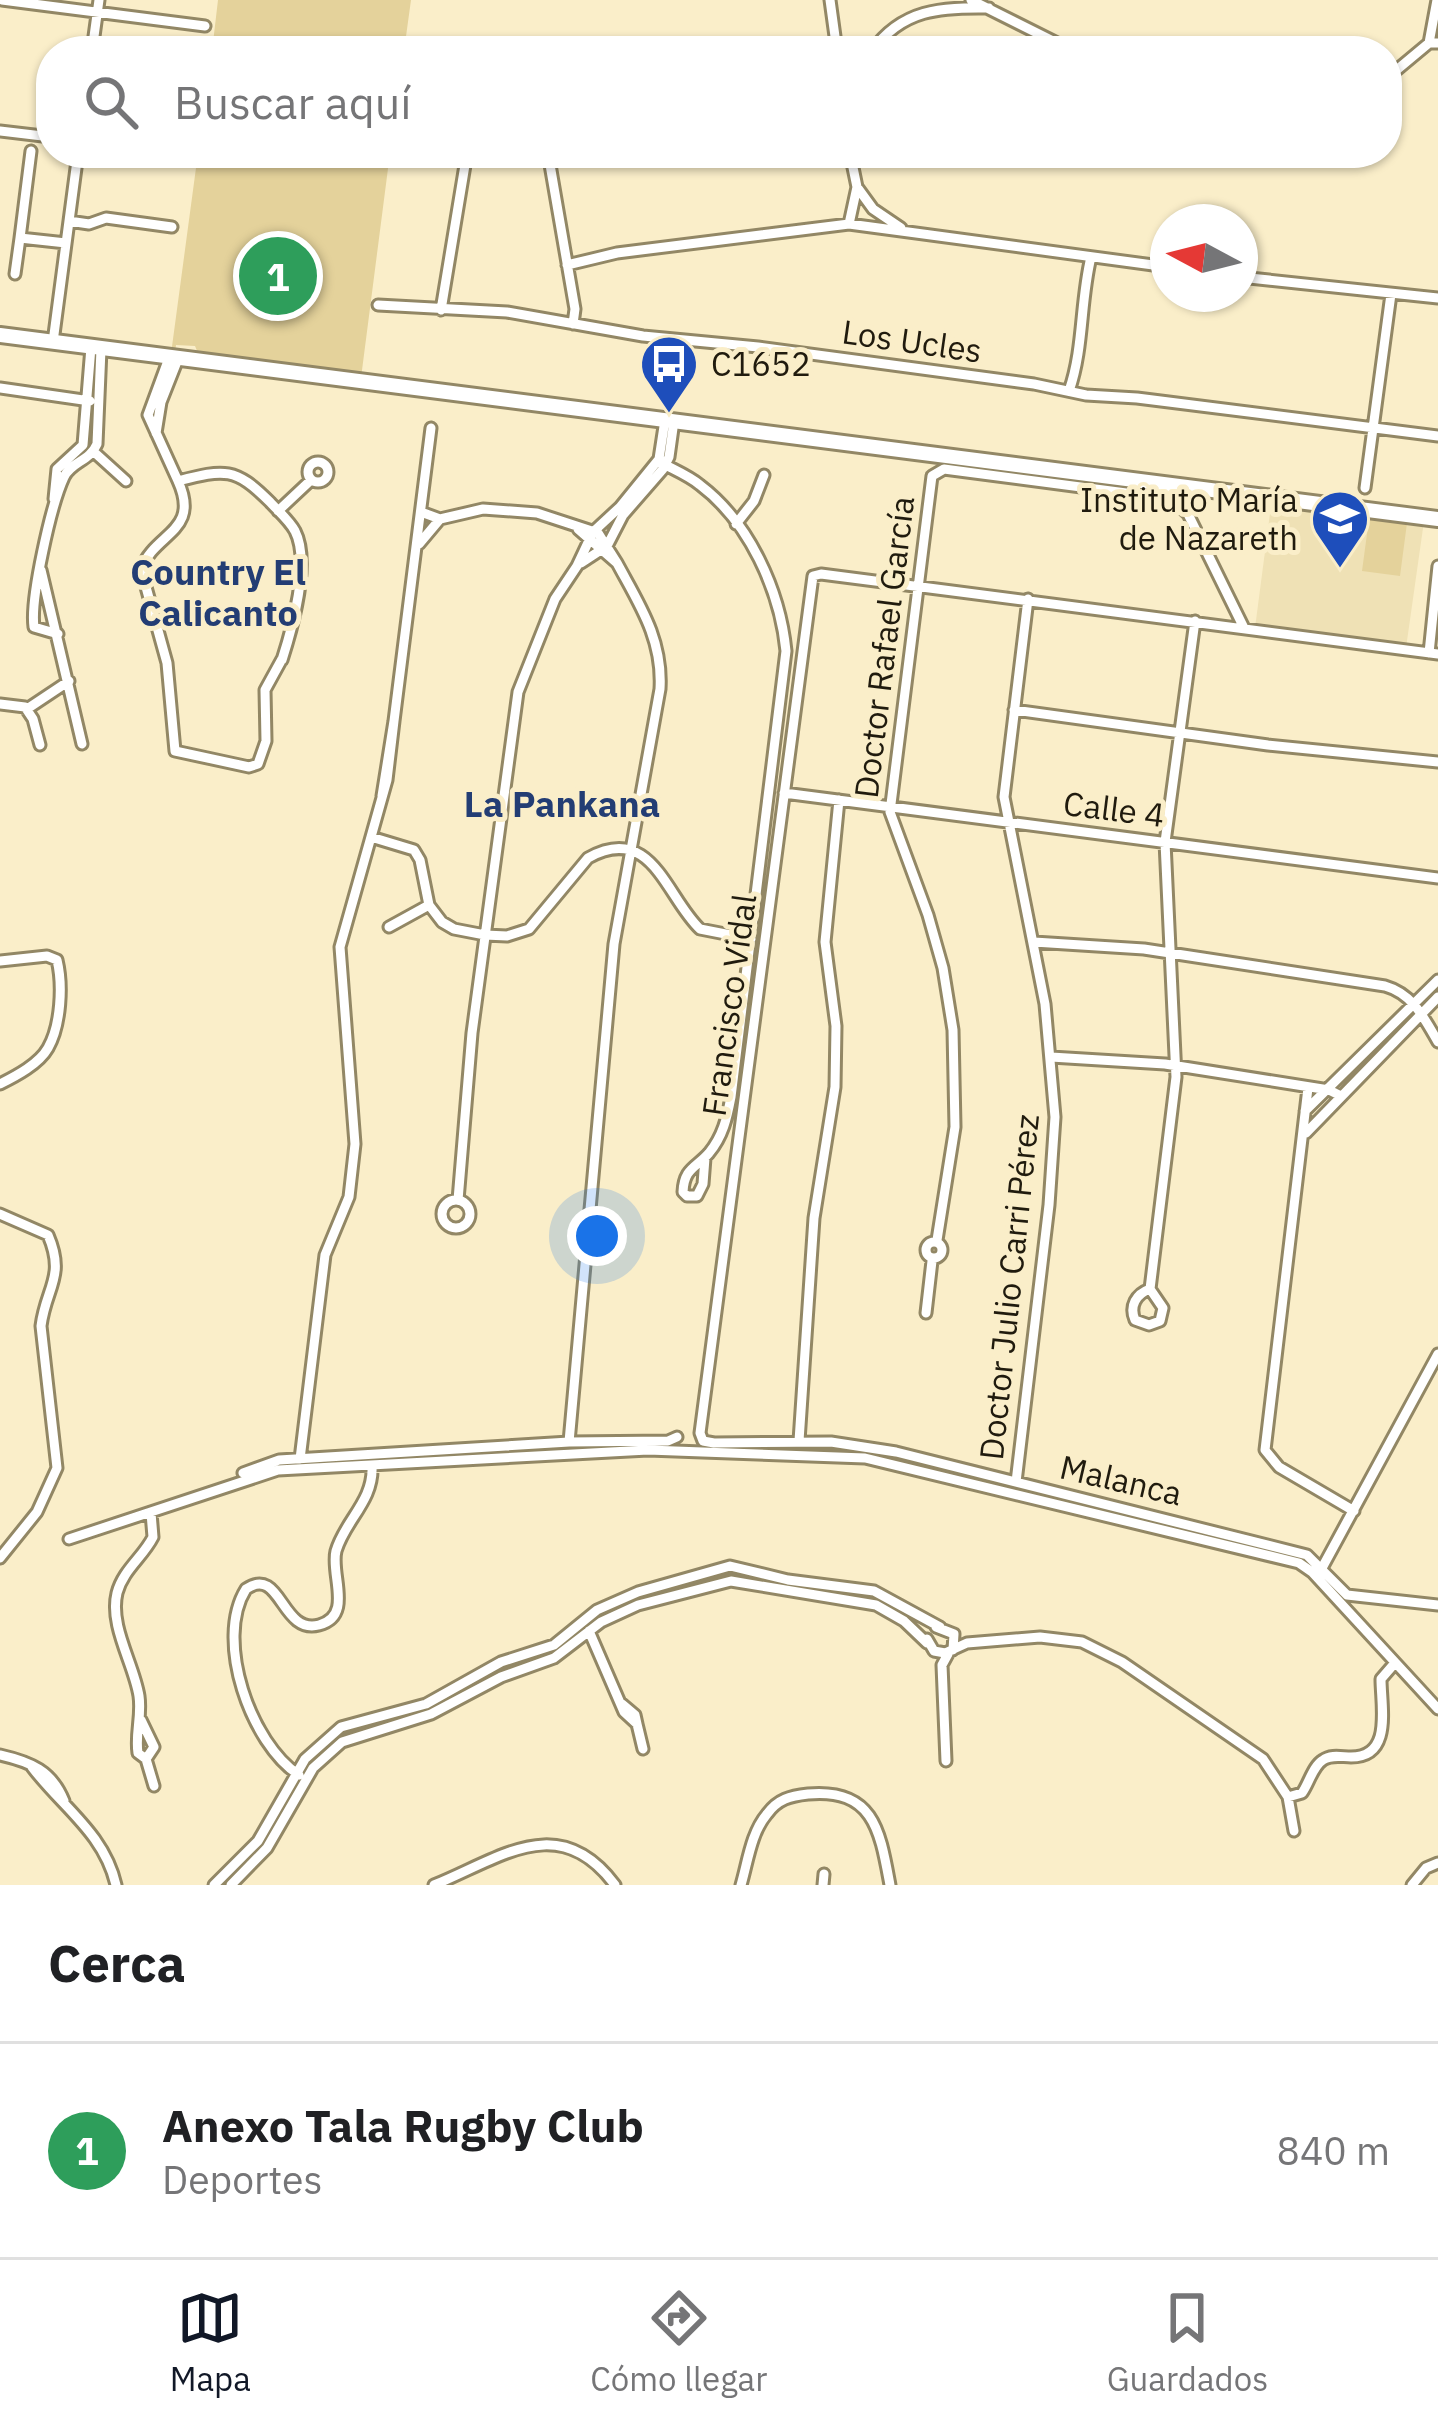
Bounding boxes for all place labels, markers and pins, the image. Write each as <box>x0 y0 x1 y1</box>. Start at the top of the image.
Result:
pin: 1 <box>239 231 317 321</box>
bus stop icon: C1652 <box>638 333 700 415</box>
place label: C1652 <box>711 342 811 385</box>
place label: Instituto María de Nazareth <box>1080 478 1298 559</box>
school or university icon: Instituto María de Nazareth <box>1309 488 1371 570</box>

